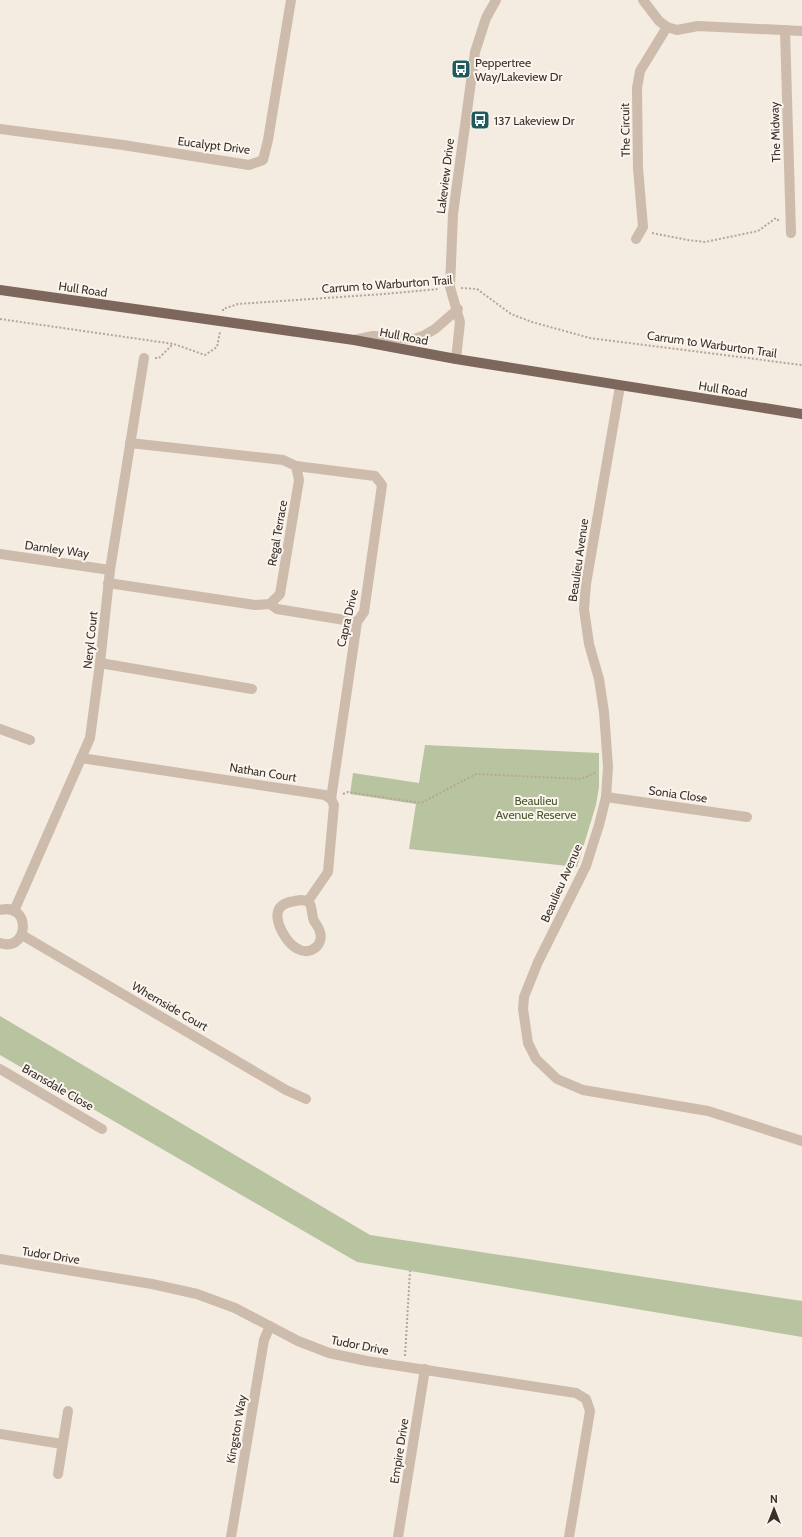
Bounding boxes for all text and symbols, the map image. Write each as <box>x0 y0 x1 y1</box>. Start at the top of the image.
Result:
place label: Peppertree Way/Lakeview Dr <box>475 55 563 84</box>
bus stop icon: Peppertree Way/Lakeview Dr <box>450 58 472 80</box>
street label: The Midway <box>766 101 784 163</box>
street label: The Circuit <box>617 103 633 157</box>
bus stop icon: 137 Lakeview Dr <box>469 109 491 131</box>
place label: 137 Lakeview Dr <box>494 113 575 128</box>
street label: Eucalypt Drive <box>177 133 251 157</box>
street label: Lakeview Drive <box>433 137 457 215</box>
street label: Carrum to Warburton Trail <box>321 272 453 296</box>
street label: Hull Road <box>58 278 108 300</box>
street label: Hull Road <box>379 324 429 348</box>
street label: Carrum to Warburton Trail <box>646 327 778 361</box>
street label: Hull Road <box>698 378 748 400</box>
street label: Regal Terrace <box>264 499 290 567</box>
street label: Beaulieu Avenue <box>565 517 591 603</box>
street label: Darnley Way <box>24 537 90 561</box>
street label: Capra Drive <box>333 588 361 648</box>
street label: Neryl Court <box>80 610 100 670</box>
street label: Nathan Court <box>228 759 298 785</box>
street label: Sonia Close <box>648 782 708 806</box>
park label: Beaulieu Avenue Reserve <box>496 793 576 822</box>
street label: Beaulieu Avenue <box>537 842 585 924</box>
street label: Whernside Court <box>129 978 211 1034</box>
street label: Bransdale Close <box>20 1060 96 1114</box>
street label: Tudor Drive <box>21 1243 81 1267</box>
street label: Tudor Drive <box>330 1332 390 1358</box>
street label: Kingston Way <box>223 1393 249 1465</box>
street label: Empire Drive <box>386 1417 412 1485</box>
north arrow <box>754 1489 794 1529</box>
text: N <box>770 1492 778 1506</box>

